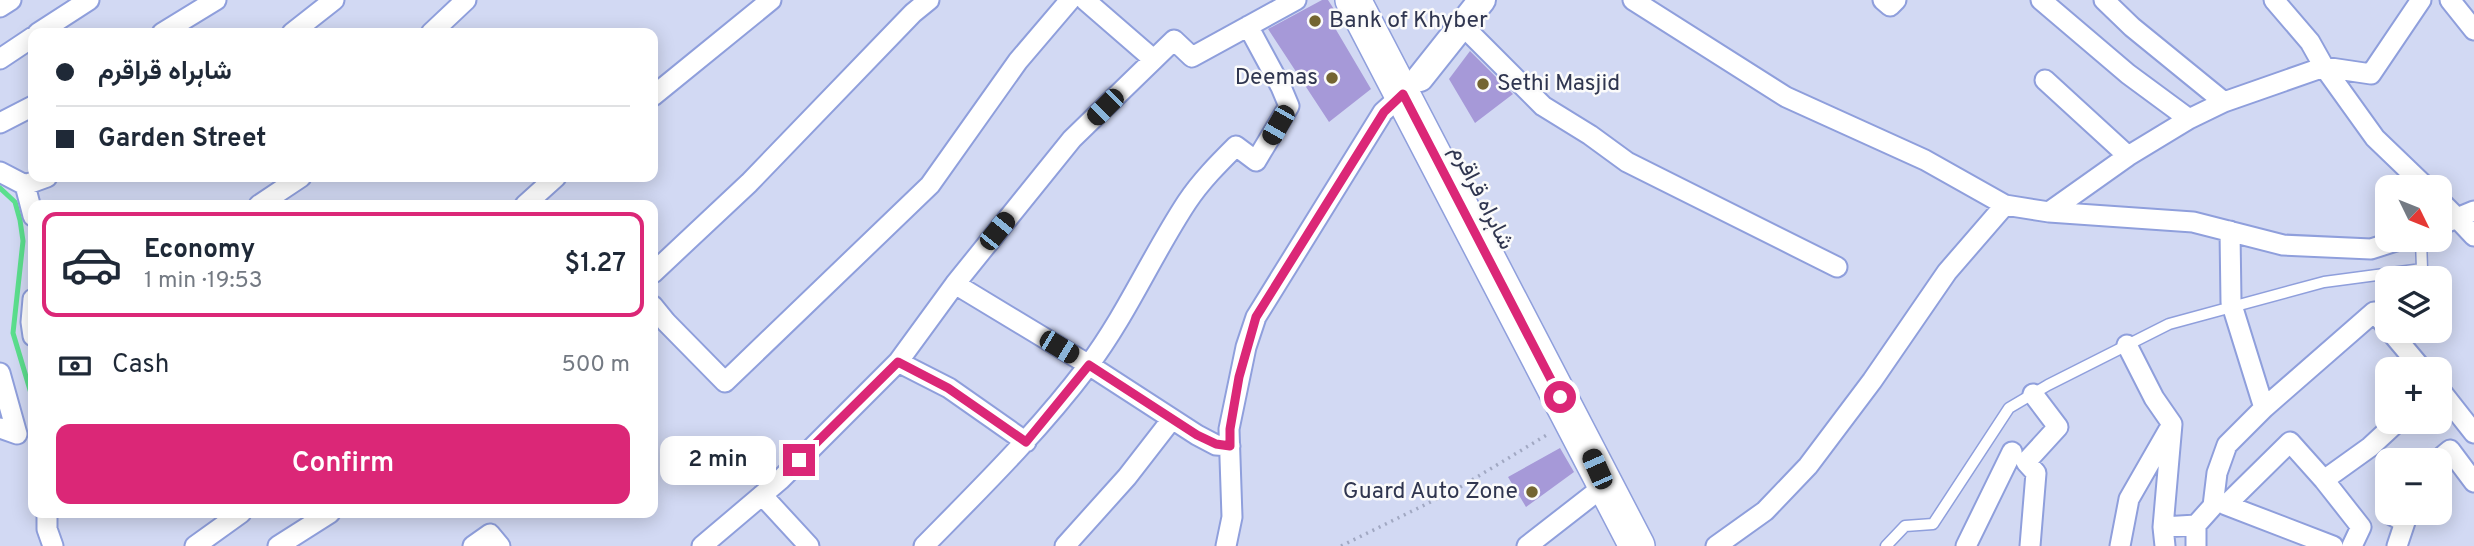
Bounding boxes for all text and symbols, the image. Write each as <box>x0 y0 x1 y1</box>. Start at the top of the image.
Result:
place label: Bank of Khyber <box>1329 7 1488 36</box>
marker: Bank of Khyber <box>1307 13 1323 29</box>
text: شاہراہ قراقرم <box>98 56 232 89</box>
place label: Deemas <box>1235 64 1318 93</box>
marker: Deemas <box>1324 70 1340 86</box>
place label: Sethi Masjid <box>1497 70 1620 99</box>
marker: Sethi Masjid <box>1475 76 1491 92</box>
car <box>1083 85 1128 129</box>
car <box>1259 102 1298 148</box>
text: Garden Street <box>98 123 267 156</box>
street label: شاہراہ قراقرم <box>1442 141 1520 255</box>
north arrow <box>2375 175 2452 252</box>
map controls <box>2375 175 2452 525</box>
car <box>976 208 1019 254</box>
icon: car <box>60 233 123 296</box>
text: Economy <box>144 234 255 267</box>
text: $1.27 <box>565 248 626 281</box>
button: layers <box>2375 266 2452 343</box>
text: 1 min · 19:53 <box>144 267 263 296</box>
car <box>1036 327 1083 367</box>
icon: cash <box>56 347 94 385</box>
text: Cash <box>112 349 169 382</box>
text: 500 m <box>562 351 630 380</box>
button: + <box>2375 357 2452 434</box>
route start <box>1544 381 1576 413</box>
button: Confirm <box>56 424 630 504</box>
callout: 2 min <box>659 435 774 484</box>
route end <box>783 444 815 476</box>
text: 2 min <box>688 446 748 475</box>
car <box>1579 446 1616 492</box>
button: − <box>2375 448 2452 525</box>
place label: Guard Auto Zone <box>1343 478 1518 507</box>
marker: Guard Auto Zone <box>1524 484 1540 500</box>

